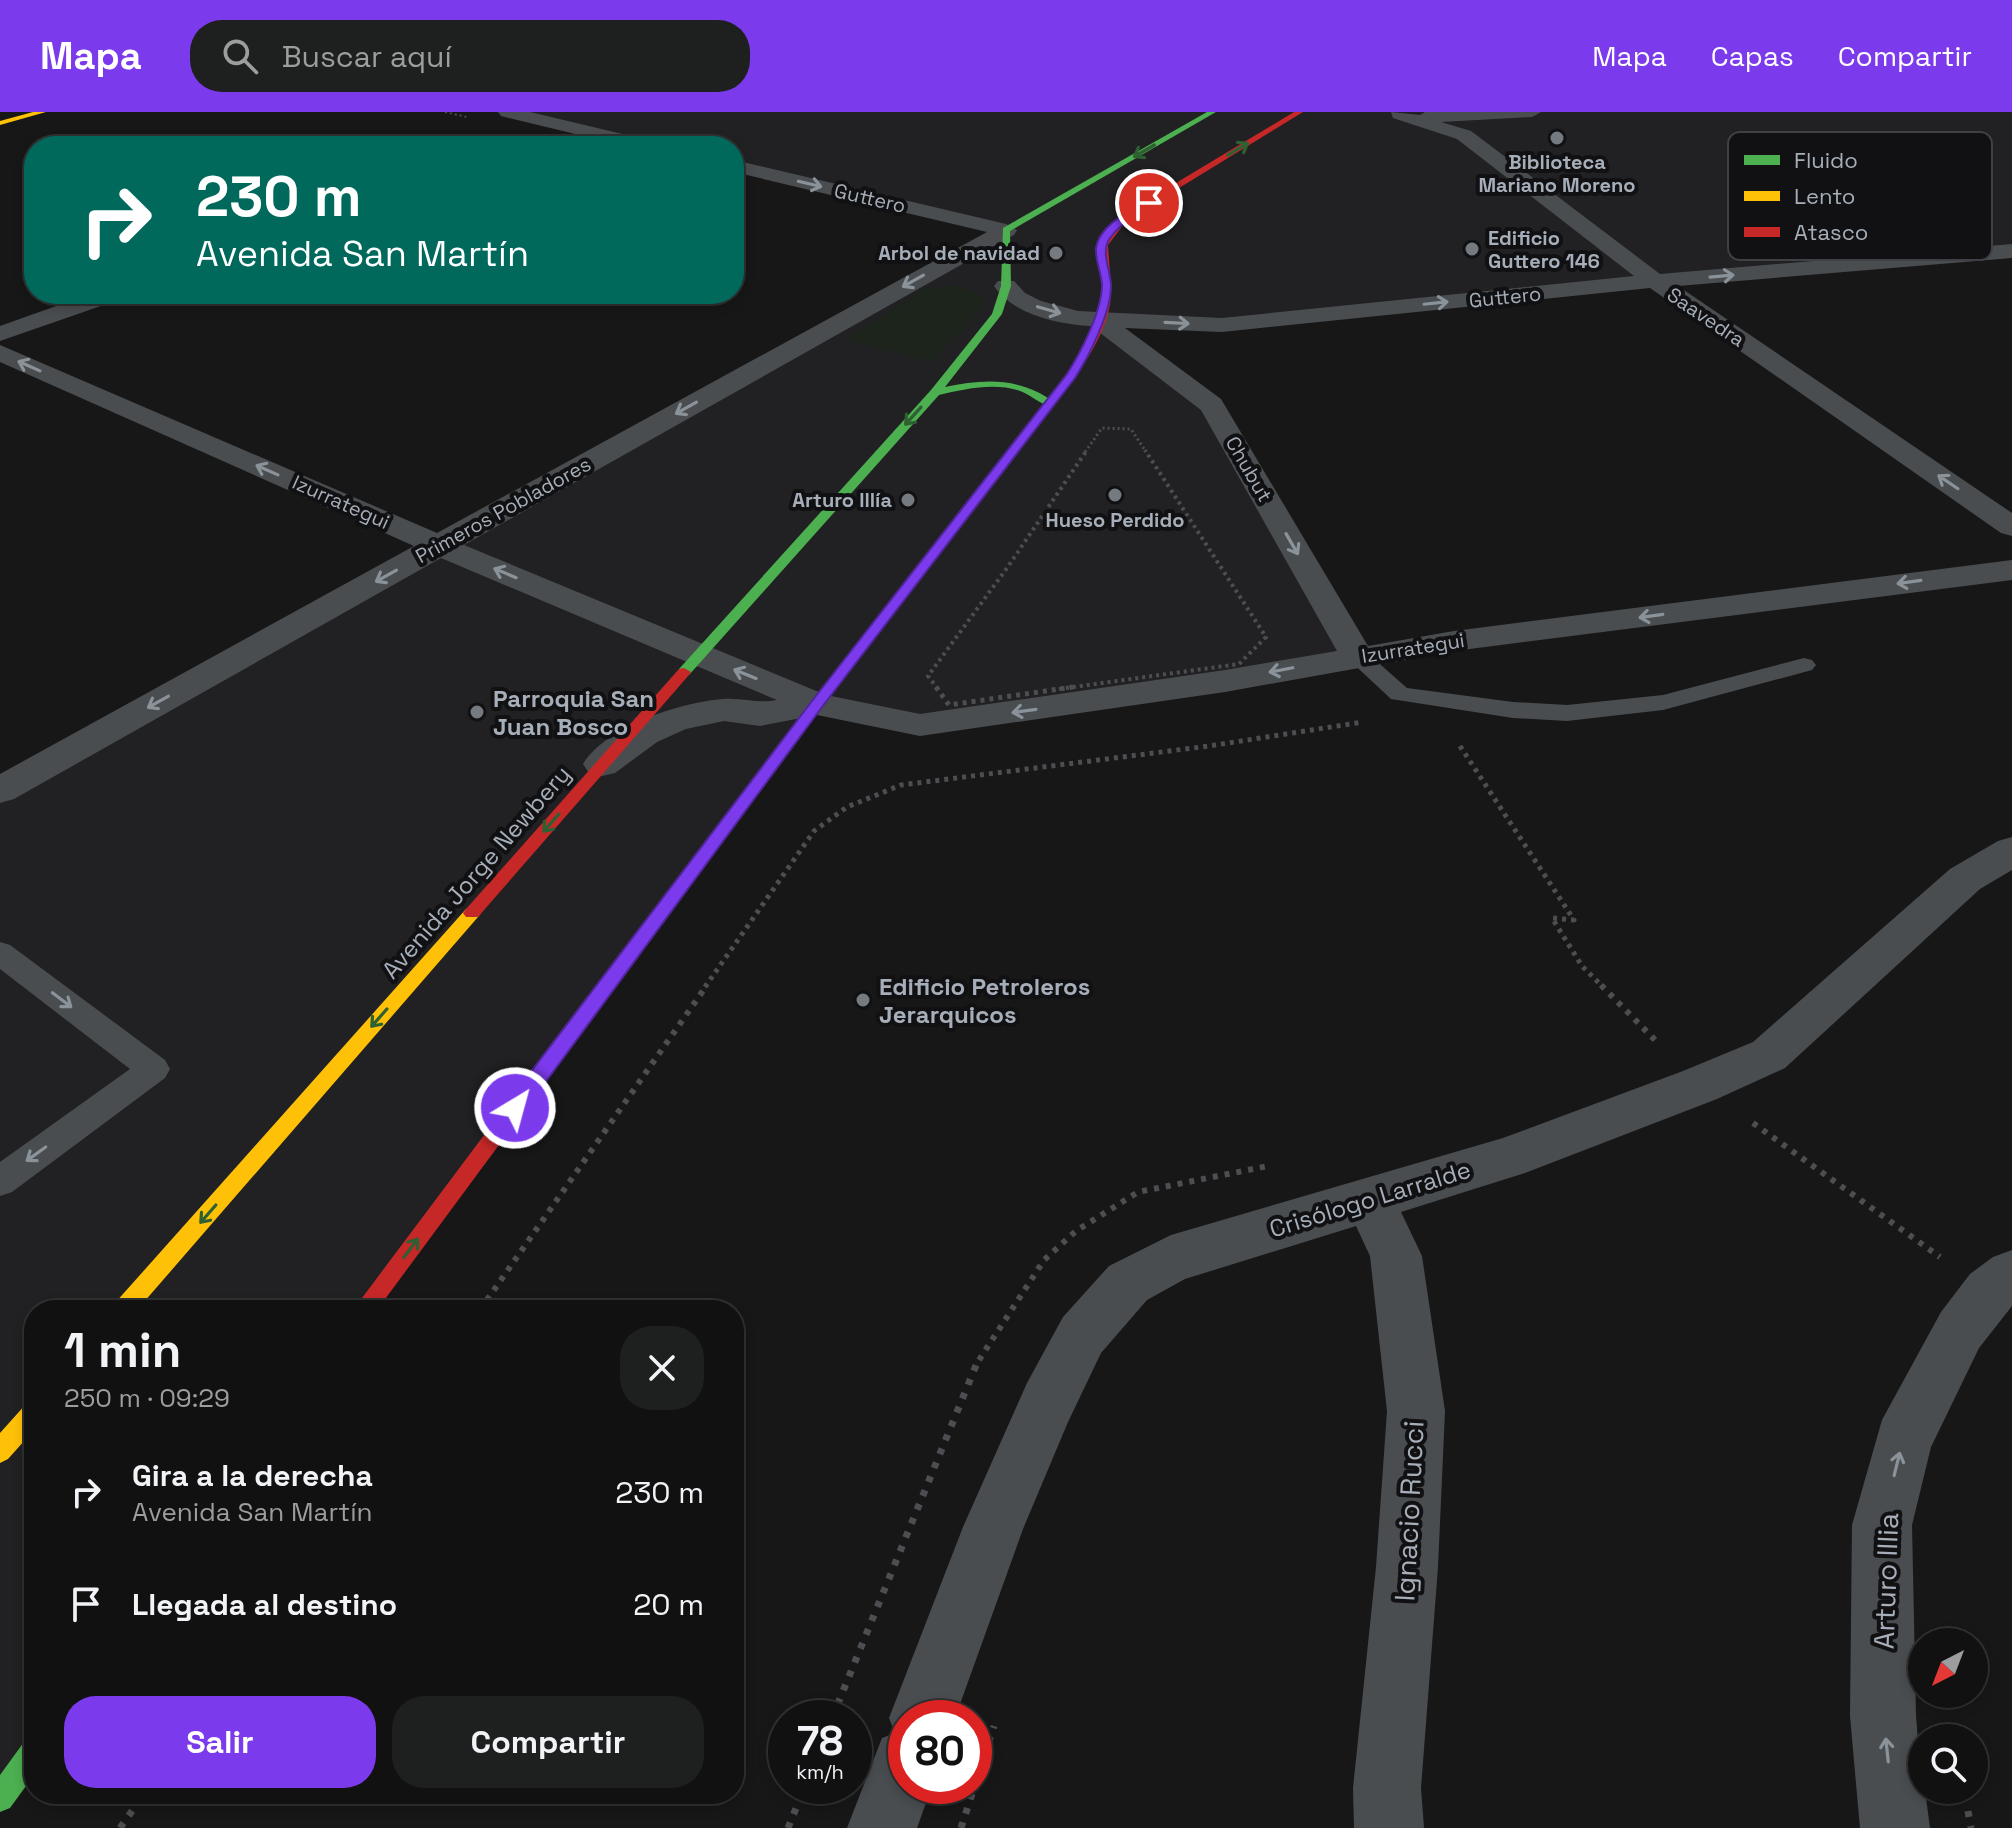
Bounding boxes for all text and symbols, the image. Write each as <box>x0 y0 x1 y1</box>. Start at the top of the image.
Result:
search box <box>190 20 750 92</box>
text: Mapa <box>40 32 142 80</box>
icon: search <box>218 34 262 78</box>
text: Buscar aquí <box>282 37 452 76</box>
text: Mapa <box>1592 38 1667 74</box>
text: Capas <box>1711 38 1794 74</box>
text: Compartir <box>1838 38 1972 74</box>
marker: Biblioteca Mariano Moreno <box>1548 129 1566 147</box>
legend <box>1728 132 1992 260</box>
one-way arrow <box>1227 141 1249 157</box>
one-way arrow <box>1133 143 1156 159</box>
text: Fluido <box>1794 146 1858 174</box>
place label: Biblioteca Mariano Moreno <box>1478 149 1636 198</box>
text: 230 m <box>196 161 362 232</box>
icon: right <box>64 168 168 272</box>
pin <box>1115 169 1183 237</box>
one-way arrow <box>797 177 822 192</box>
street label: Guttero <box>832 177 908 219</box>
icon: arrive <box>1127 181 1171 225</box>
text: Lento <box>1794 182 1855 210</box>
text: Atasco <box>1794 218 1868 246</box>
place label: Edificio Guttero 146 <box>1488 225 1600 274</box>
text: Avenida San Martín <box>196 231 529 277</box>
place label: Arbol de navidad <box>878 240 1040 266</box>
marker: Edificio Guttero 146 <box>1463 240 1481 258</box>
marker: Arbol de navidad <box>1047 244 1065 262</box>
one-way arrow <box>1708 268 1735 283</box>
one-way arrow <box>901 274 925 289</box>
street label: Guttero <box>1468 280 1542 314</box>
street label: Saavedra <box>1662 281 1750 353</box>
one-way arrow <box>1422 296 1449 311</box>
one-way arrow <box>1036 303 1062 318</box>
one-way arrow <box>1163 316 1190 331</box>
one-way arrow <box>17 357 41 372</box>
one-way arrow <box>675 400 698 416</box>
one-way arrow <box>904 406 922 426</box>
street label: Chubut <box>1220 432 1278 506</box>
street label: Primeros Pobladores <box>411 451 595 569</box>
one-way arrow <box>255 461 280 476</box>
street label: Izurrategui <box>288 469 394 535</box>
one-way arrow <box>1937 474 1959 491</box>
marker: Hueso Perdido <box>1106 486 1124 504</box>
place label: Arturo Illía <box>792 487 892 513</box>
marker: Arturo Illía <box>899 491 917 509</box>
place label: Hueso Perdido <box>1046 507 1184 533</box>
one-way arrow <box>1284 532 1300 555</box>
one-way arrow <box>493 565 518 580</box>
one-way arrow <box>374 568 398 584</box>
one-way arrow <box>1897 575 1922 590</box>
one-way arrow <box>1639 609 1664 624</box>
street label: Izurrategui <box>1360 627 1466 669</box>
one-way arrow <box>1268 664 1294 679</box>
one-way arrow <box>733 666 758 681</box>
place label: Parroquia San Juan Bosco <box>493 683 654 742</box>
one-way arrow <box>147 694 170 710</box>
marker: Parroquia San Juan Bosco <box>468 703 486 721</box>
one-way arrow <box>1012 704 1037 719</box>
street label: Avenida Jorge Newbery <box>375 759 577 985</box>
one-way arrow <box>542 813 560 833</box>
place label: Edificio Petroleros Jerarquicos <box>879 971 1090 1030</box>
one-way arrow <box>51 991 72 1008</box>
marker: Edificio Petroleros Jerarquicos <box>854 991 872 1009</box>
one-way arrow <box>371 1008 389 1028</box>
position arrow <box>473 1066 557 1150</box>
one-way arrow <box>26 1146 48 1163</box>
street label: Crisólogo Larralde <box>1266 1154 1474 1244</box>
one-way arrow <box>199 1203 217 1223</box>
one-way arrow <box>403 1237 419 1259</box>
text: 1 min <box>64 1320 181 1381</box>
button: close <box>620 1326 704 1410</box>
text: 250 m · 09:29 <box>64 1381 230 1415</box>
street label: Ignacio Rucci <box>1386 1420 1432 1602</box>
one-way arrow <box>1891 1452 1906 1478</box>
text: Gira a la derecha <box>132 1456 373 1495</box>
icon: right <box>64 1470 108 1514</box>
text: 230 m <box>615 1473 704 1512</box>
text: Avenida San Martín <box>132 1495 372 1529</box>
street label: Arturo Illia <box>1866 1512 1906 1650</box>
icon: arrive <box>64 1582 108 1626</box>
text: Llegada al destino <box>132 1585 397 1624</box>
text: 20 m <box>633 1585 704 1624</box>
north arrow <box>1908 1628 1988 1708</box>
map controls <box>1908 1628 1988 1804</box>
button: Salir <box>64 1696 376 1788</box>
button: Compartir <box>392 1696 704 1788</box>
speed limit sign: 80 <box>888 1700 992 1804</box>
text: 78 <box>797 1716 843 1767</box>
button: search <box>1908 1724 1988 1804</box>
one-way arrow <box>1879 1738 1894 1764</box>
text: km/h <box>796 1759 844 1785</box>

